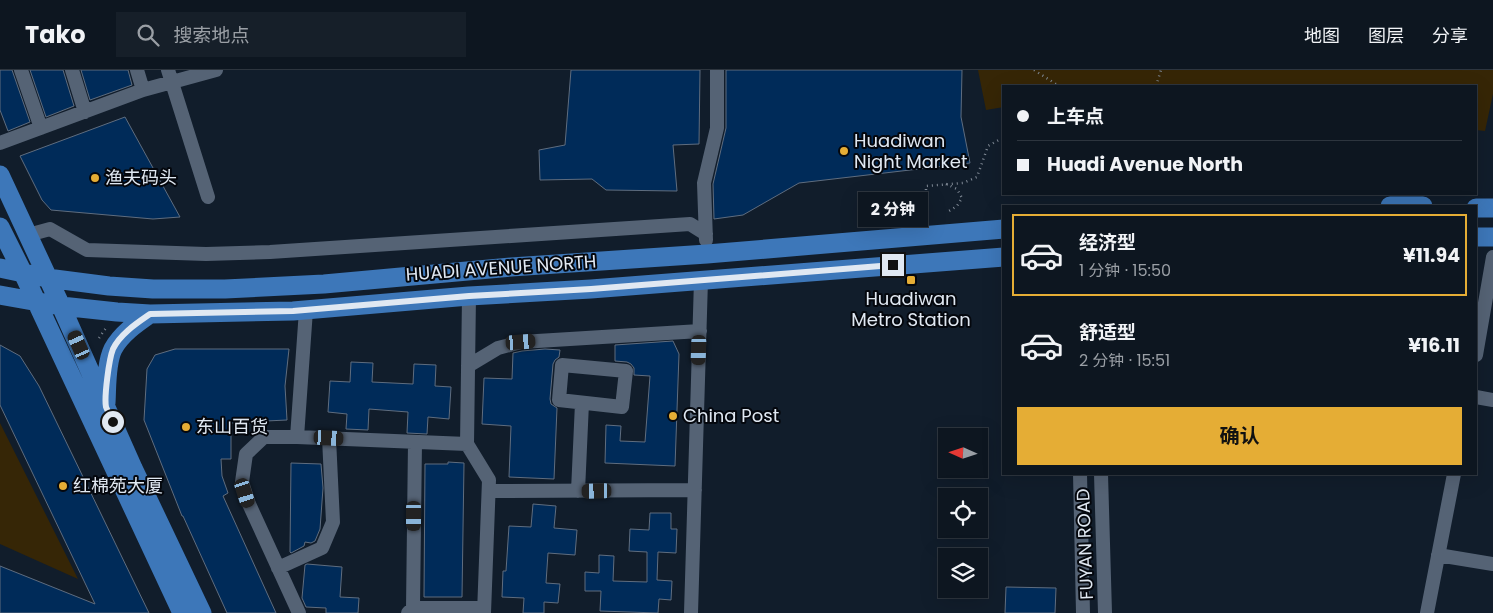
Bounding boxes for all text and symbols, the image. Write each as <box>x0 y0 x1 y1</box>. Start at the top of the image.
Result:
search box <box>116 12 466 57</box>
text: Tako <box>25 18 86 51</box>
icon: search <box>134 21 162 49</box>
text: 搜索地点 <box>174 22 250 49</box>
text: 地图 <box>1304 23 1340 48</box>
text: 图层 <box>1368 23 1404 48</box>
text: 分享 <box>1432 23 1468 48</box>
text: 上车点 <box>1047 103 1104 130</box>
place label: Huadiwan Night Market <box>854 128 968 174</box>
marker: Huadiwan Night Market <box>838 145 850 157</box>
text: Huadi Avenue North <box>1047 151 1243 178</box>
place label: 渔夫码头 <box>105 165 177 190</box>
marker: 渔夫码头 <box>89 172 101 184</box>
callout: 2 分钟 <box>858 192 928 228</box>
text: 2 分钟 <box>871 198 915 221</box>
text: 经济型 <box>1079 229 1136 256</box>
icon: car <box>1019 233 1064 278</box>
text: ¥11.94 <box>1403 242 1460 269</box>
street label: HUADI AVENUE NORTH <box>405 248 597 287</box>
route end <box>882 254 904 276</box>
text: 1 分钟 · 15:50 <box>1079 259 1171 282</box>
marker: Huadiwan Metro Station <box>905 274 917 286</box>
place label: Huadiwan Metro Station <box>851 286 971 332</box>
text: 舒适型 <box>1079 319 1136 346</box>
icon: car <box>1019 323 1064 368</box>
car <box>66 328 91 362</box>
text: ¥16.11 <box>1408 332 1460 359</box>
car <box>505 333 536 351</box>
car <box>690 335 707 365</box>
text: 2 分钟 · 15:51 <box>1079 349 1170 372</box>
place label: China Post <box>683 403 779 428</box>
button: 确认 <box>1017 407 1462 465</box>
marker: China Post <box>667 410 679 422</box>
route start <box>102 411 124 433</box>
place label: 东山百货 <box>196 414 268 439</box>
marker: 东山百货 <box>180 421 192 433</box>
north arrow <box>938 428 988 478</box>
map controls <box>938 428 988 598</box>
car <box>313 430 344 446</box>
place label: 红棉苑大厦 <box>73 473 163 498</box>
car <box>233 476 256 510</box>
marker: 红棉苑大厦 <box>57 480 69 492</box>
car <box>581 483 612 499</box>
button: locate <box>938 488 988 538</box>
street label: FUYAN ROAD <box>1070 488 1099 600</box>
car <box>406 501 421 531</box>
button: layers <box>938 548 988 598</box>

